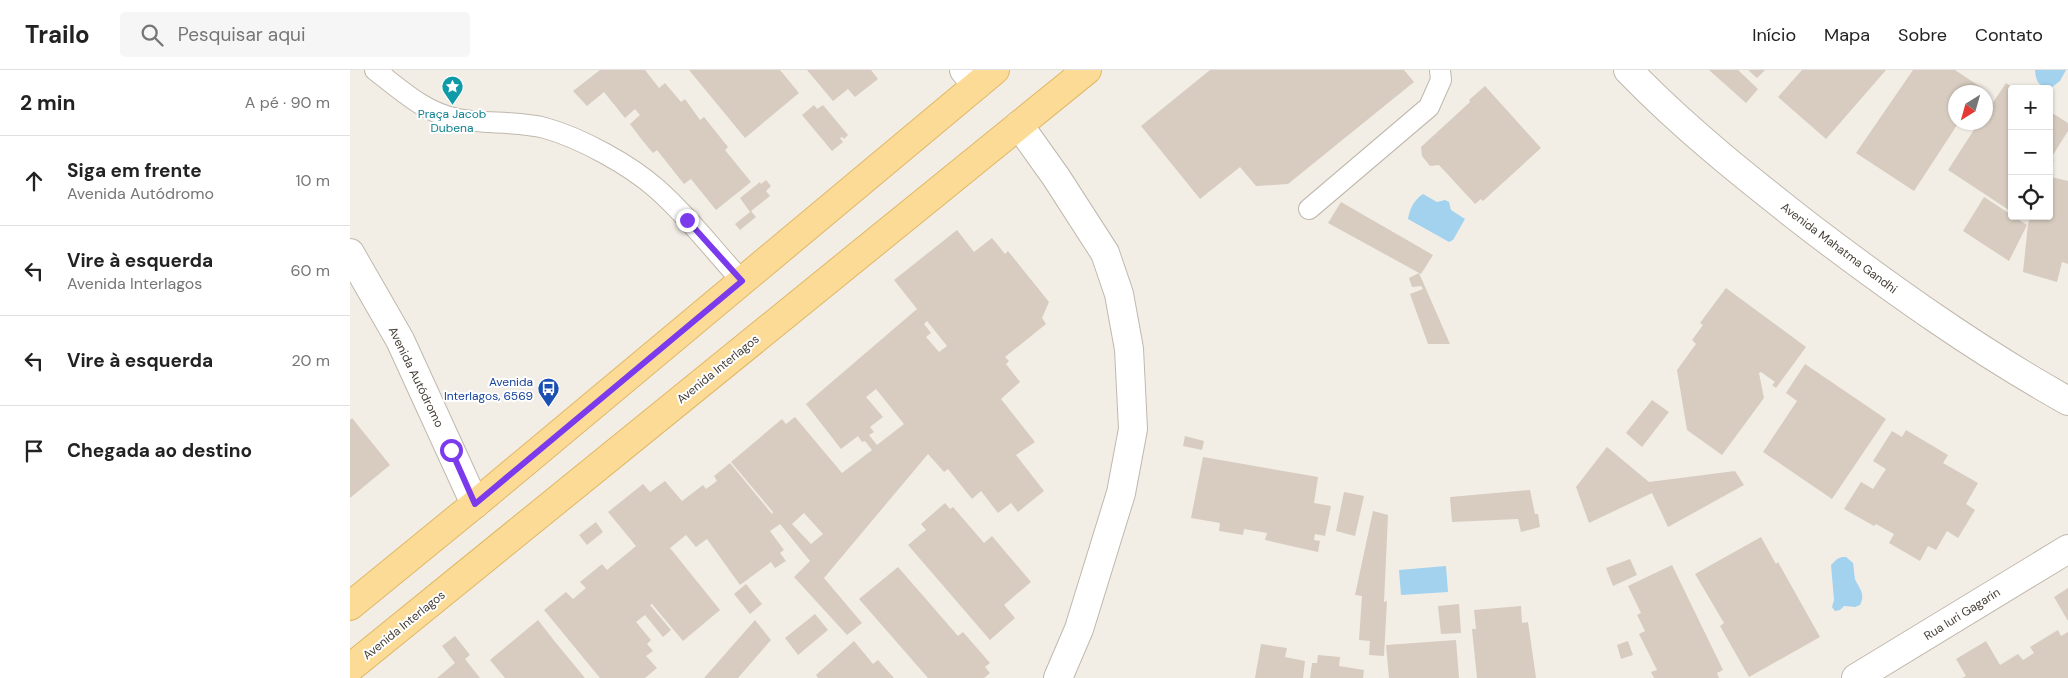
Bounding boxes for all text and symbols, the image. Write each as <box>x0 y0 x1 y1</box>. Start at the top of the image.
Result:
search box <box>120 12 470 57</box>
text: Trailo <box>25 19 90 50</box>
icon: search <box>138 21 166 49</box>
text: Pesquisar aqui <box>178 22 306 47</box>
text: Início <box>1752 23 1796 47</box>
text: Mapa <box>1824 23 1870 47</box>
text: Sobre <box>1898 23 1947 47</box>
text: Contato <box>1975 23 2043 47</box>
place icon: Praça Jacob Dubena <box>440 75 464 106</box>
north arrow <box>1948 85 1993 130</box>
map controls <box>2008 85 2053 220</box>
button: + <box>2008 85 2053 130</box>
text: 2 min <box>20 89 76 117</box>
text: A pé · 90 m <box>245 92 330 113</box>
place label: Praça Jacob Dubena <box>418 106 486 136</box>
button: − <box>2008 130 2053 175</box>
text: Siga em frente <box>67 158 202 183</box>
icon: ahead <box>20 167 48 195</box>
text: 10 m <box>296 170 330 191</box>
button: locate <box>2008 175 2053 220</box>
text: Avenida Autódromo <box>67 183 214 204</box>
street label: Avenida Mahatma Gandhi <box>1777 199 1901 297</box>
route end <box>676 209 699 232</box>
text: Vire à esquerda <box>67 248 213 273</box>
icon: left <box>20 257 48 285</box>
text: 60 m <box>290 260 330 281</box>
text: Avenida Interlagos <box>67 273 202 294</box>
street label: Avenida Autódromo <box>385 324 447 430</box>
street label: Avenida Interlagos <box>674 331 762 407</box>
icon: left <box>20 347 48 375</box>
text: Vire à esquerda <box>67 348 213 373</box>
text: 20 m <box>291 350 330 371</box>
place label: Avenida Interlagos, 6569 <box>444 374 533 404</box>
bus stop icon: Avenida Interlagos, 6569 <box>537 377 561 408</box>
icon: arrive <box>20 437 48 465</box>
text: Chegada ao destino <box>67 438 252 463</box>
route start <box>440 439 463 462</box>
street label: Rua Iuri Gagarin <box>1921 584 2003 644</box>
street label: Avenida Interlagos <box>360 587 448 663</box>

